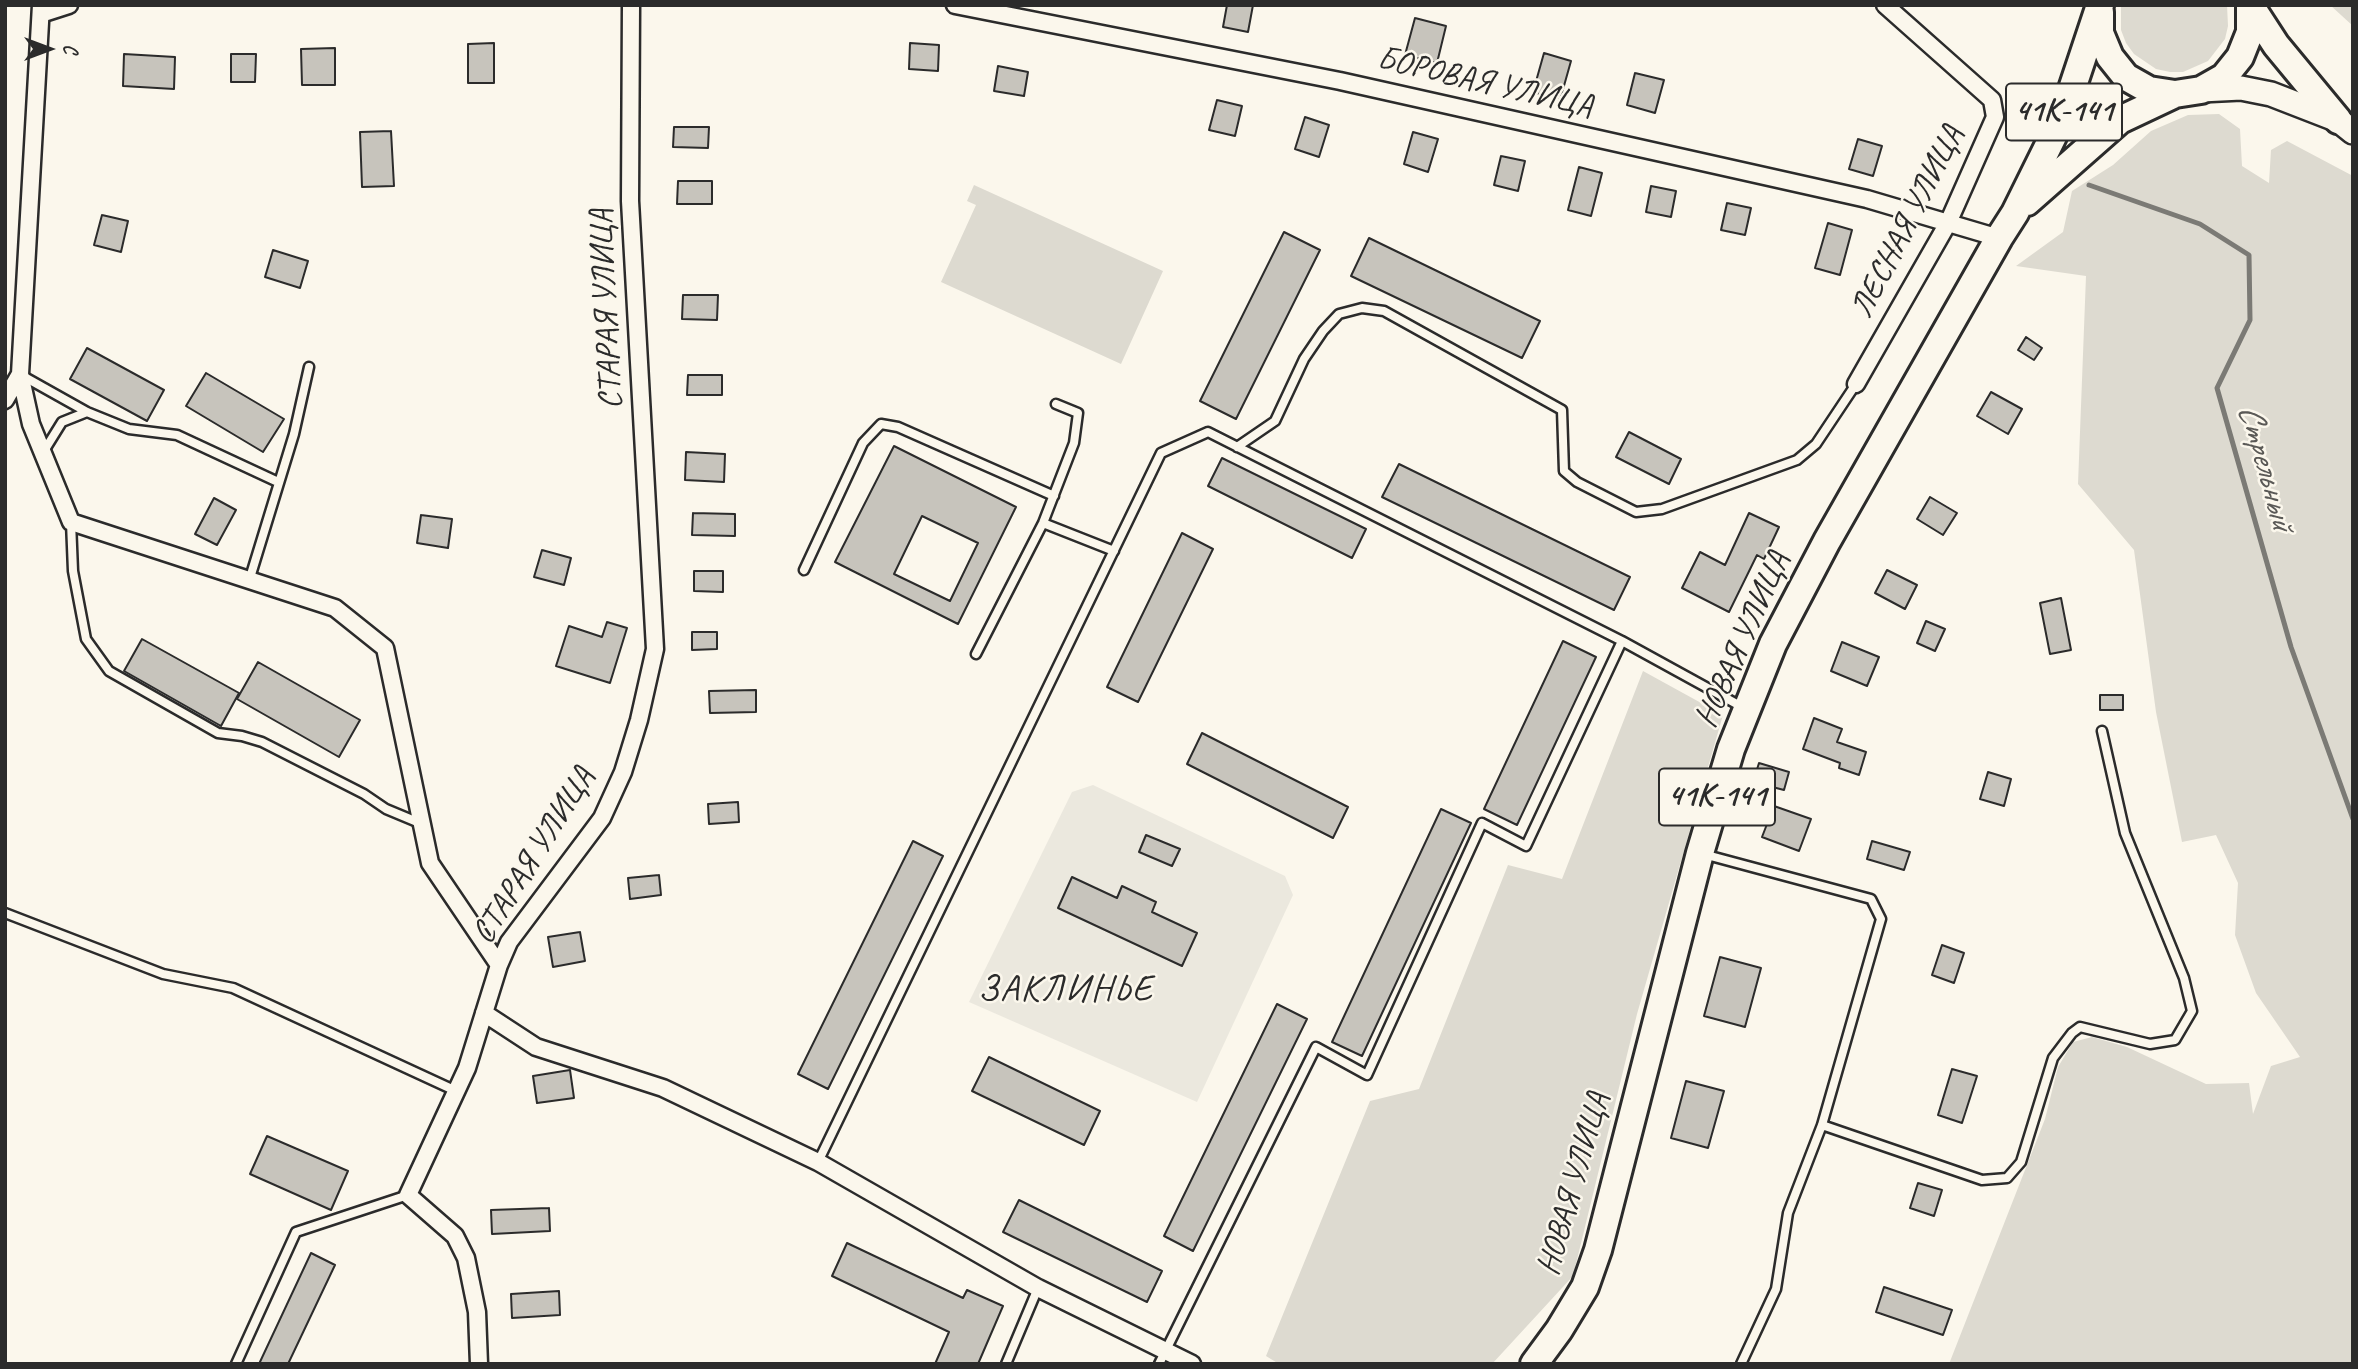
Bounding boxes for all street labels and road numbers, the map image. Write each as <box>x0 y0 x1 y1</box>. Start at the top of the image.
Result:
street label: БОРОВАЯ УЛИЦА <box>1374 39 1596 127</box>
road number: 41К-141 <box>2006 84 2122 140</box>
street label: ЛЕСНАЯ УЛИЦА <box>1843 119 1973 325</box>
street label: СТАРАЯ УЛИЦА <box>582 208 632 410</box>
street label: НОВАЯ УЛИЦА <box>1687 546 1799 734</box>
street label: СТАРАЯ УЛИЦА <box>464 760 604 952</box>
road number: 41К-141 <box>1659 768 1775 826</box>
street label: НОВАЯ УЛИЦА <box>1529 1088 1619 1280</box>

